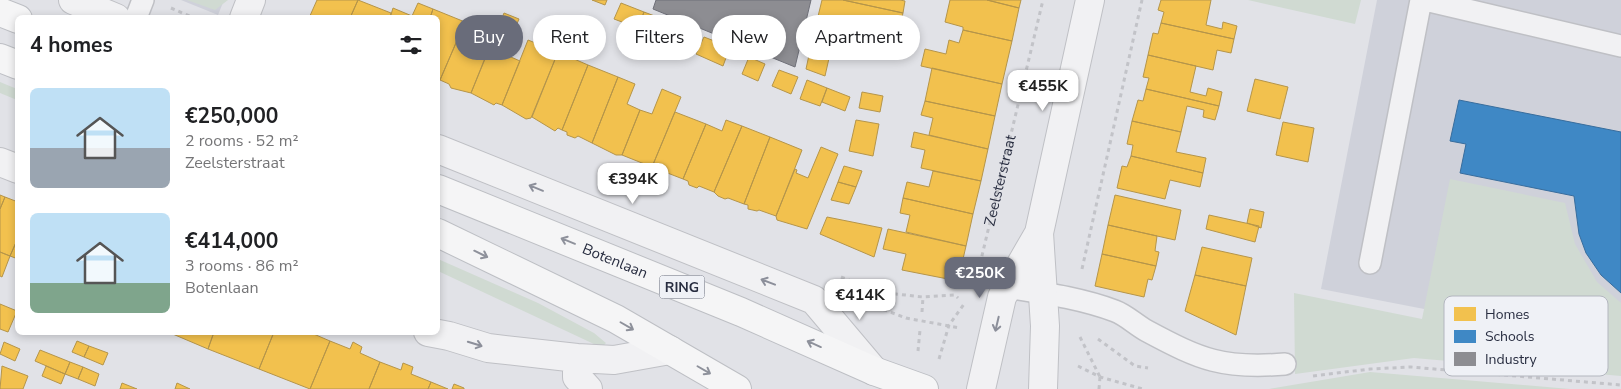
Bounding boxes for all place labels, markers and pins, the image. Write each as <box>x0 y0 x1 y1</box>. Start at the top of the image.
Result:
pin: €455K <box>1008 70 1078 112</box>
pin: €394K <box>598 162 668 205</box>
pin: €250K <box>945 256 1015 299</box>
pin: €414K <box>825 278 895 321</box>

